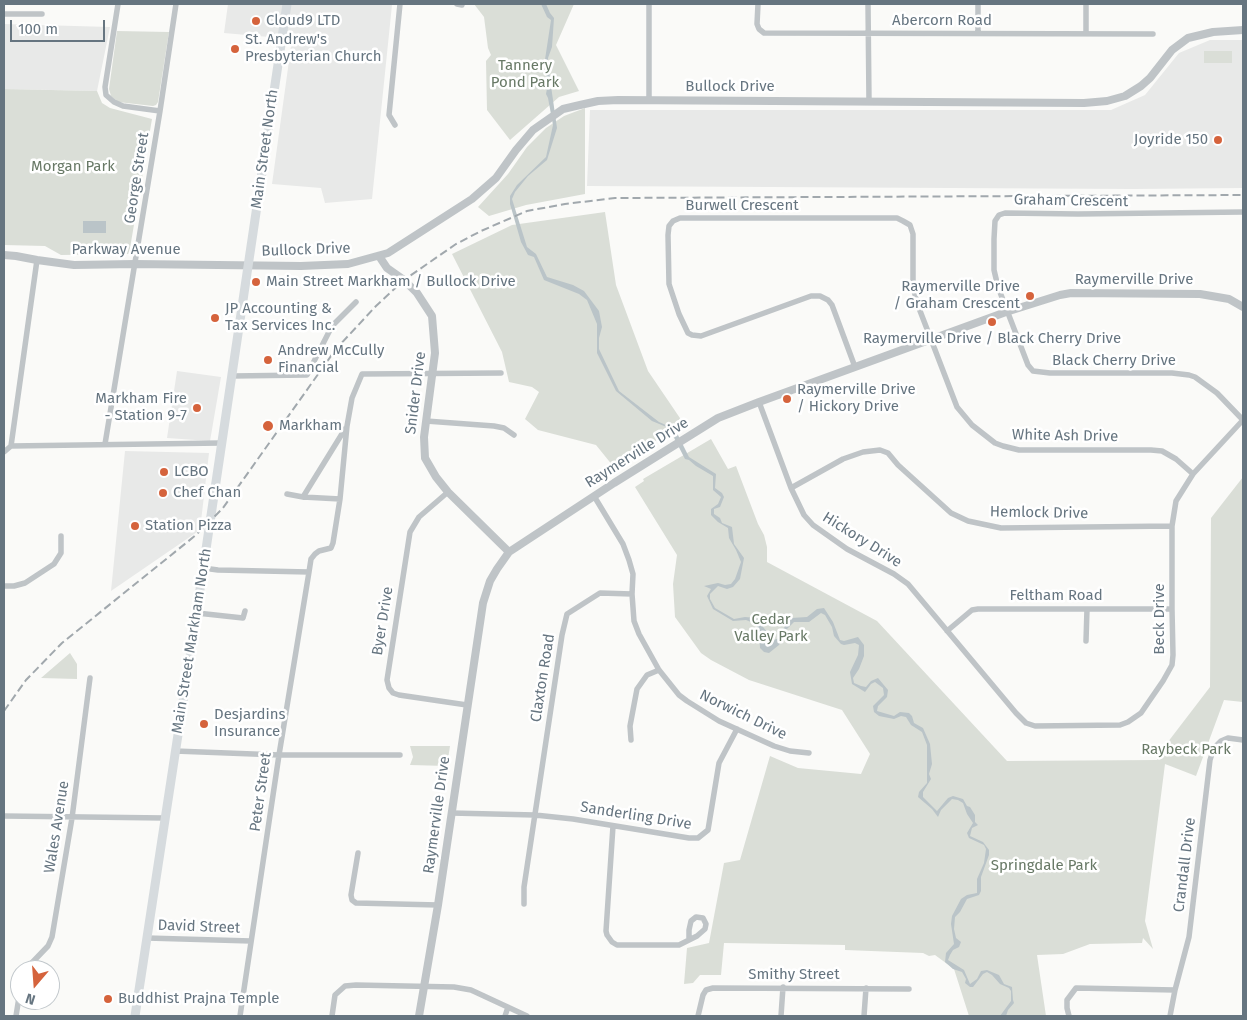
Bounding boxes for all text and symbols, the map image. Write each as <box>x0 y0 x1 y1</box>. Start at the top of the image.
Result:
scale bar <box>12 10 108 42</box>
place label: Cloud9 LTD <box>266 12 341 30</box>
street label: Abercorn Road <box>892 12 992 30</box>
marker: Cloud9 LTD <box>250 15 262 27</box>
text: 100 m <box>18 20 58 38</box>
place label: St. Andrew's Presbyterian Church <box>245 31 382 66</box>
marker: St. Andrew's Presbyterian Church <box>229 43 241 55</box>
park label: Tannery Pond Park <box>491 57 559 92</box>
street label: Bullock Drive <box>685 78 775 96</box>
street label: Main Street North <box>248 88 282 210</box>
street label: George Street <box>121 131 153 225</box>
place label: Joyride 150 <box>1134 131 1208 149</box>
marker: Joyride 150 <box>1212 134 1224 146</box>
park label: Morgan Park <box>31 158 115 176</box>
street label: Graham Crescent <box>1014 191 1128 211</box>
street label: Burwell Crescent <box>685 197 799 215</box>
street label: Bullock Drive <box>261 239 351 261</box>
street label: Parkway Avenue <box>71 241 181 259</box>
street label: Raymerville Drive <box>1075 271 1193 289</box>
place label: Main Street Markham / Bullock Drive <box>266 273 516 291</box>
marker: Main Street Markham / Bullock Drive <box>250 276 262 288</box>
place label: Raymerville Drive / Graham Crescent <box>894 278 1020 313</box>
marker: Raymerville Drive / Graham Crescent <box>1024 290 1036 302</box>
place label: JP Accounting & Tax Services Inc. <box>225 300 335 335</box>
marker: JP Accounting & Tax Services Inc. <box>209 312 221 324</box>
marker: Raymerville Drive / Black Cherry Drive <box>986 316 998 328</box>
place label: Raymerville Drive / Black Cherry Drive <box>863 330 1121 348</box>
place label: Andrew McCully Financial <box>278 342 384 377</box>
street label: Snider Drive <box>402 351 430 435</box>
street label: Black Cherry Drive <box>1052 352 1176 370</box>
marker: Andrew McCully Financial <box>262 354 274 366</box>
place label: Raymerville Drive / Hickory Drive <box>797 381 916 416</box>
place label: Markham Fire - Station 9-7 <box>95 390 187 425</box>
marker: Raymerville Drive / Hickory Drive <box>781 393 793 405</box>
marker: Markham Fire - Station 9-7 <box>191 402 203 414</box>
street label: Raymerville Drive <box>582 414 692 492</box>
place label: Markham <box>279 417 342 435</box>
marker: Markham <box>261 419 275 433</box>
street label: White Ash Drive <box>1012 426 1118 446</box>
place label: LCBO <box>174 463 209 481</box>
marker: LCBO <box>158 466 170 478</box>
place label: Chef Chan <box>173 484 241 502</box>
marker: Chef Chan <box>157 487 169 499</box>
street label: Hemlock Drive <box>990 503 1088 523</box>
street label: Hickory Drive <box>819 508 905 572</box>
place label: Station Pizza <box>145 517 232 535</box>
marker: Station Pizza <box>129 520 141 532</box>
street label: Main Street Markham North <box>168 547 216 735</box>
street label: Beck Drive <box>1151 583 1169 655</box>
street label: Byer Drive <box>369 585 397 657</box>
street label: Feltham Road <box>1009 587 1103 605</box>
park label: Cedar Valley Park <box>734 611 808 646</box>
street label: Claxton Road <box>527 632 559 724</box>
street label: Norwich Drive <box>696 686 790 744</box>
place label: Desjardins Insurance <box>214 706 286 741</box>
marker: Desjardins Insurance <box>198 718 210 730</box>
park label: Raybeck Park <box>1141 741 1231 759</box>
street label: Peter Street <box>247 751 275 833</box>
street label: Raymerville Drive <box>420 755 454 875</box>
street label: Wales Avenue <box>41 780 73 874</box>
street label: Sanderling Drive <box>579 798 693 834</box>
street label: Crandall Drive <box>1170 817 1200 913</box>
park label: Springdale Park <box>991 857 1097 875</box>
street label: David Street <box>157 917 241 937</box>
north arrow <box>10 960 60 1010</box>
street label: Smithy Street <box>748 966 840 984</box>
text: N <box>23 989 38 1008</box>
place label: Buddhist Prajna Temple <box>118 990 279 1008</box>
marker: Buddhist Prajna Temple <box>102 993 114 1005</box>

